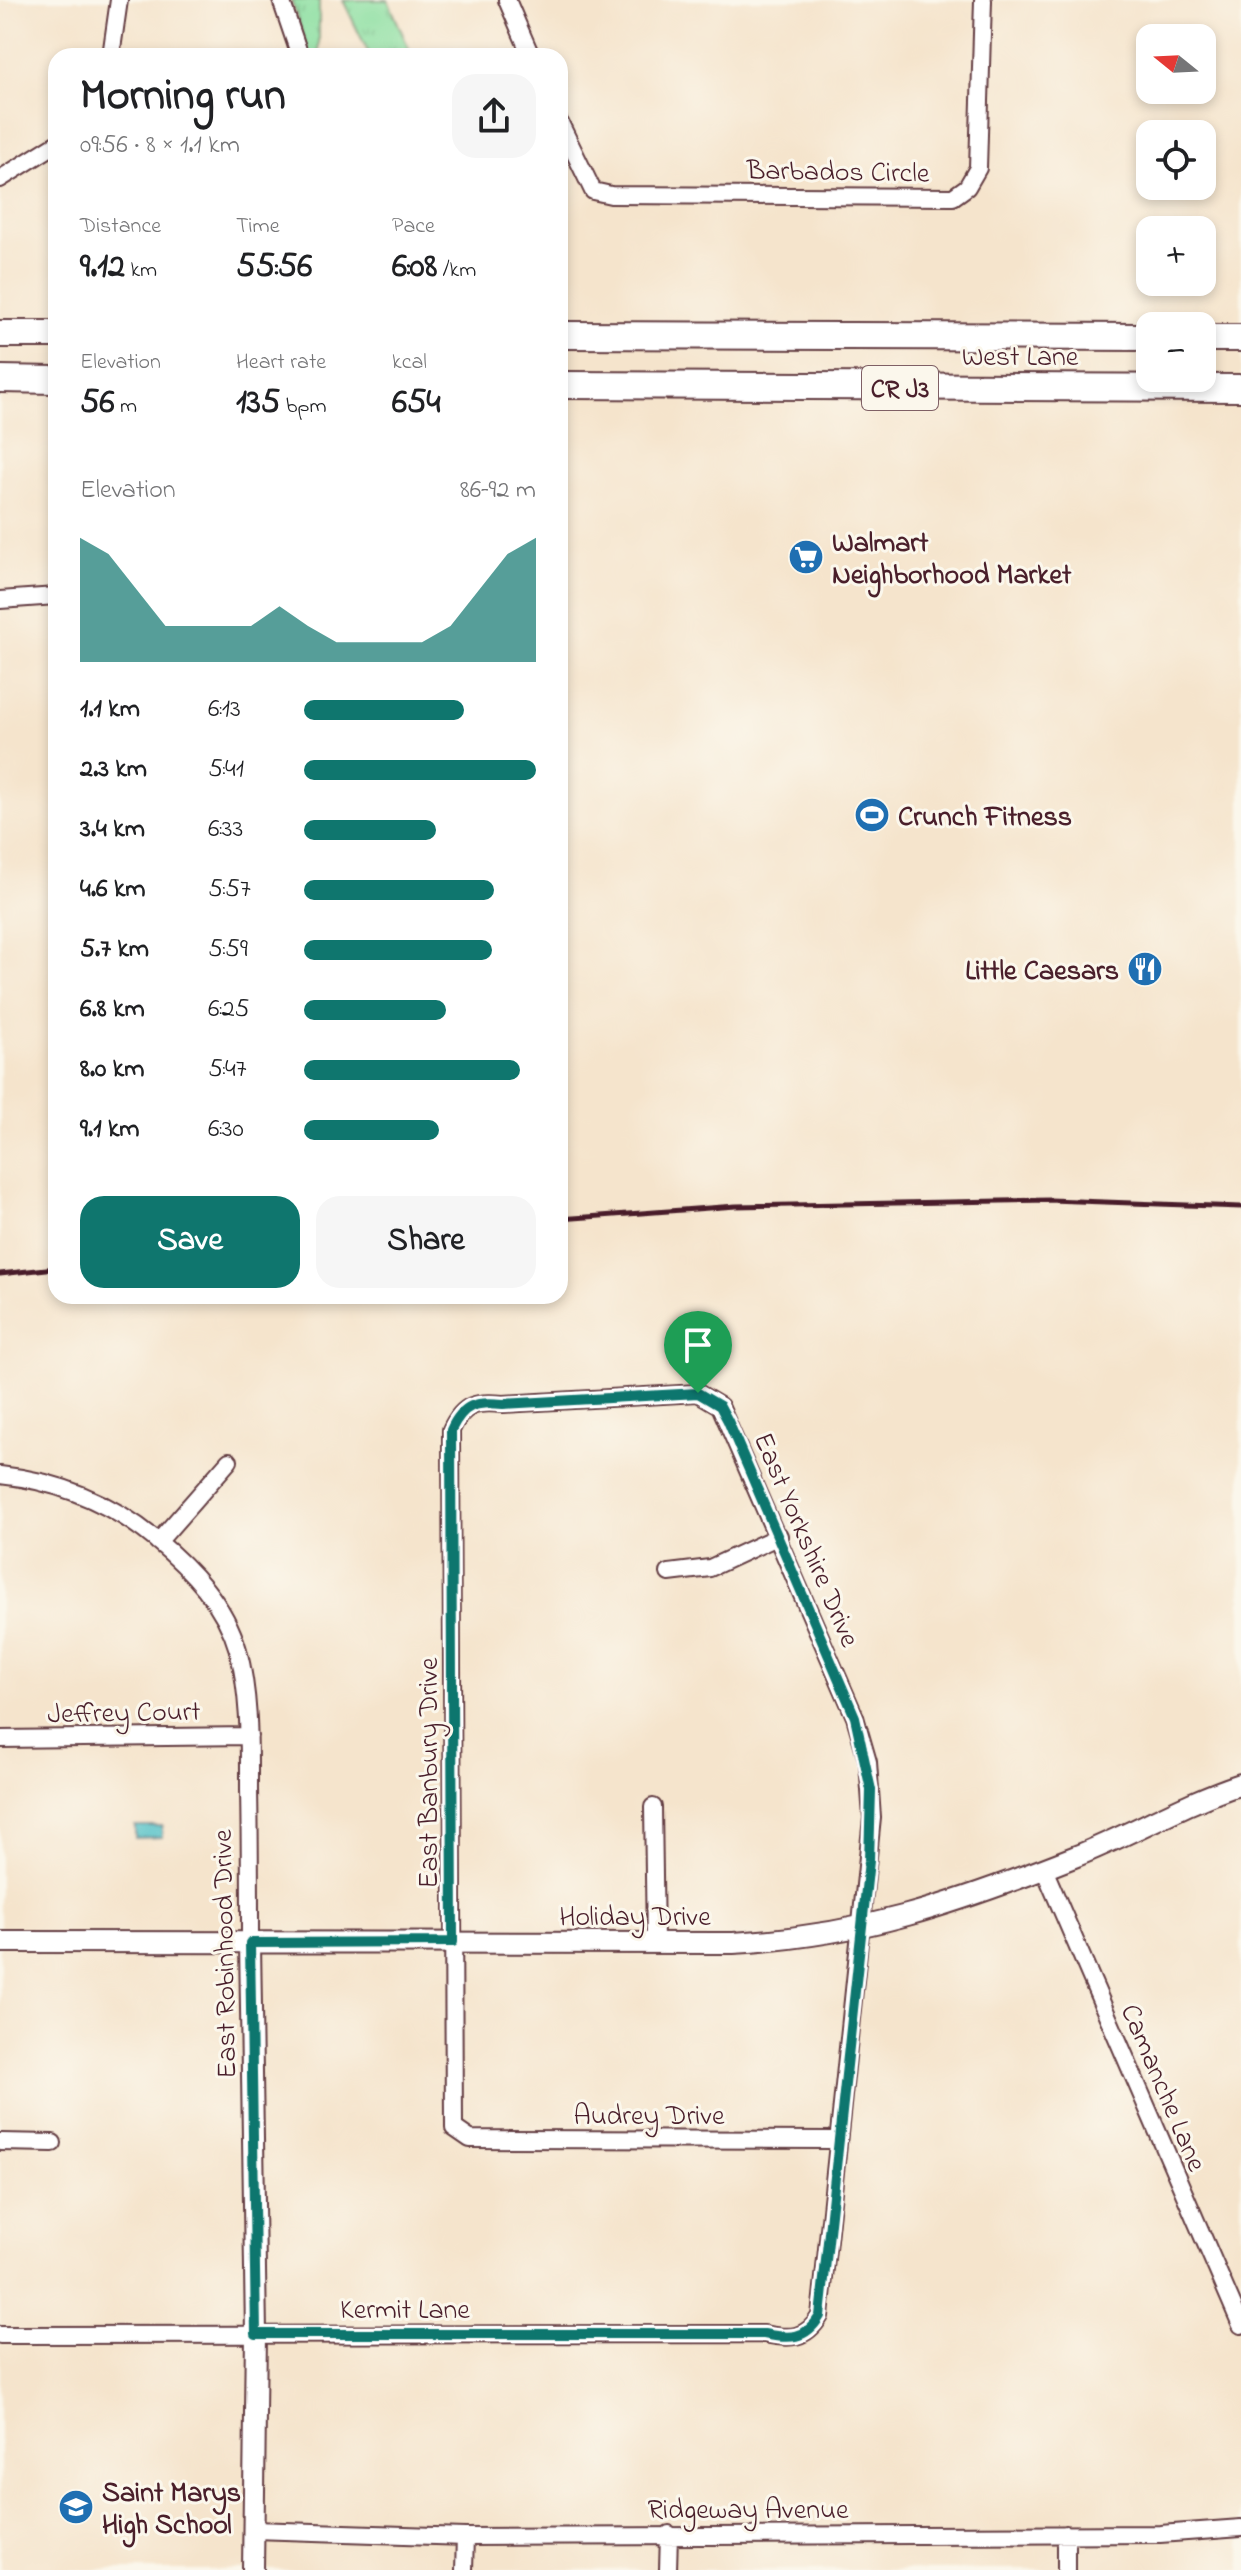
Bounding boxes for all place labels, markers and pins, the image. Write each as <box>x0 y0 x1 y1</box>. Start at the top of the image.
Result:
place label: Walmart Neighborhood Market <box>832 524 1072 598</box>
supermarket icon: Walmart Neighborhood Market <box>787 538 825 576</box>
sports icon: Crunch Fitness <box>853 796 891 834</box>
place label: Crunch Fitness <box>898 798 1072 839</box>
restaurant icon: Little Caesars <box>1126 950 1164 988</box>
place label: Little Caesars <box>965 952 1119 993</box>
pin <box>664 1311 732 1393</box>
place label: Saint Marys High School <box>102 2474 241 2548</box>
school or university icon: Saint Marys High School <box>57 2488 95 2526</box>

